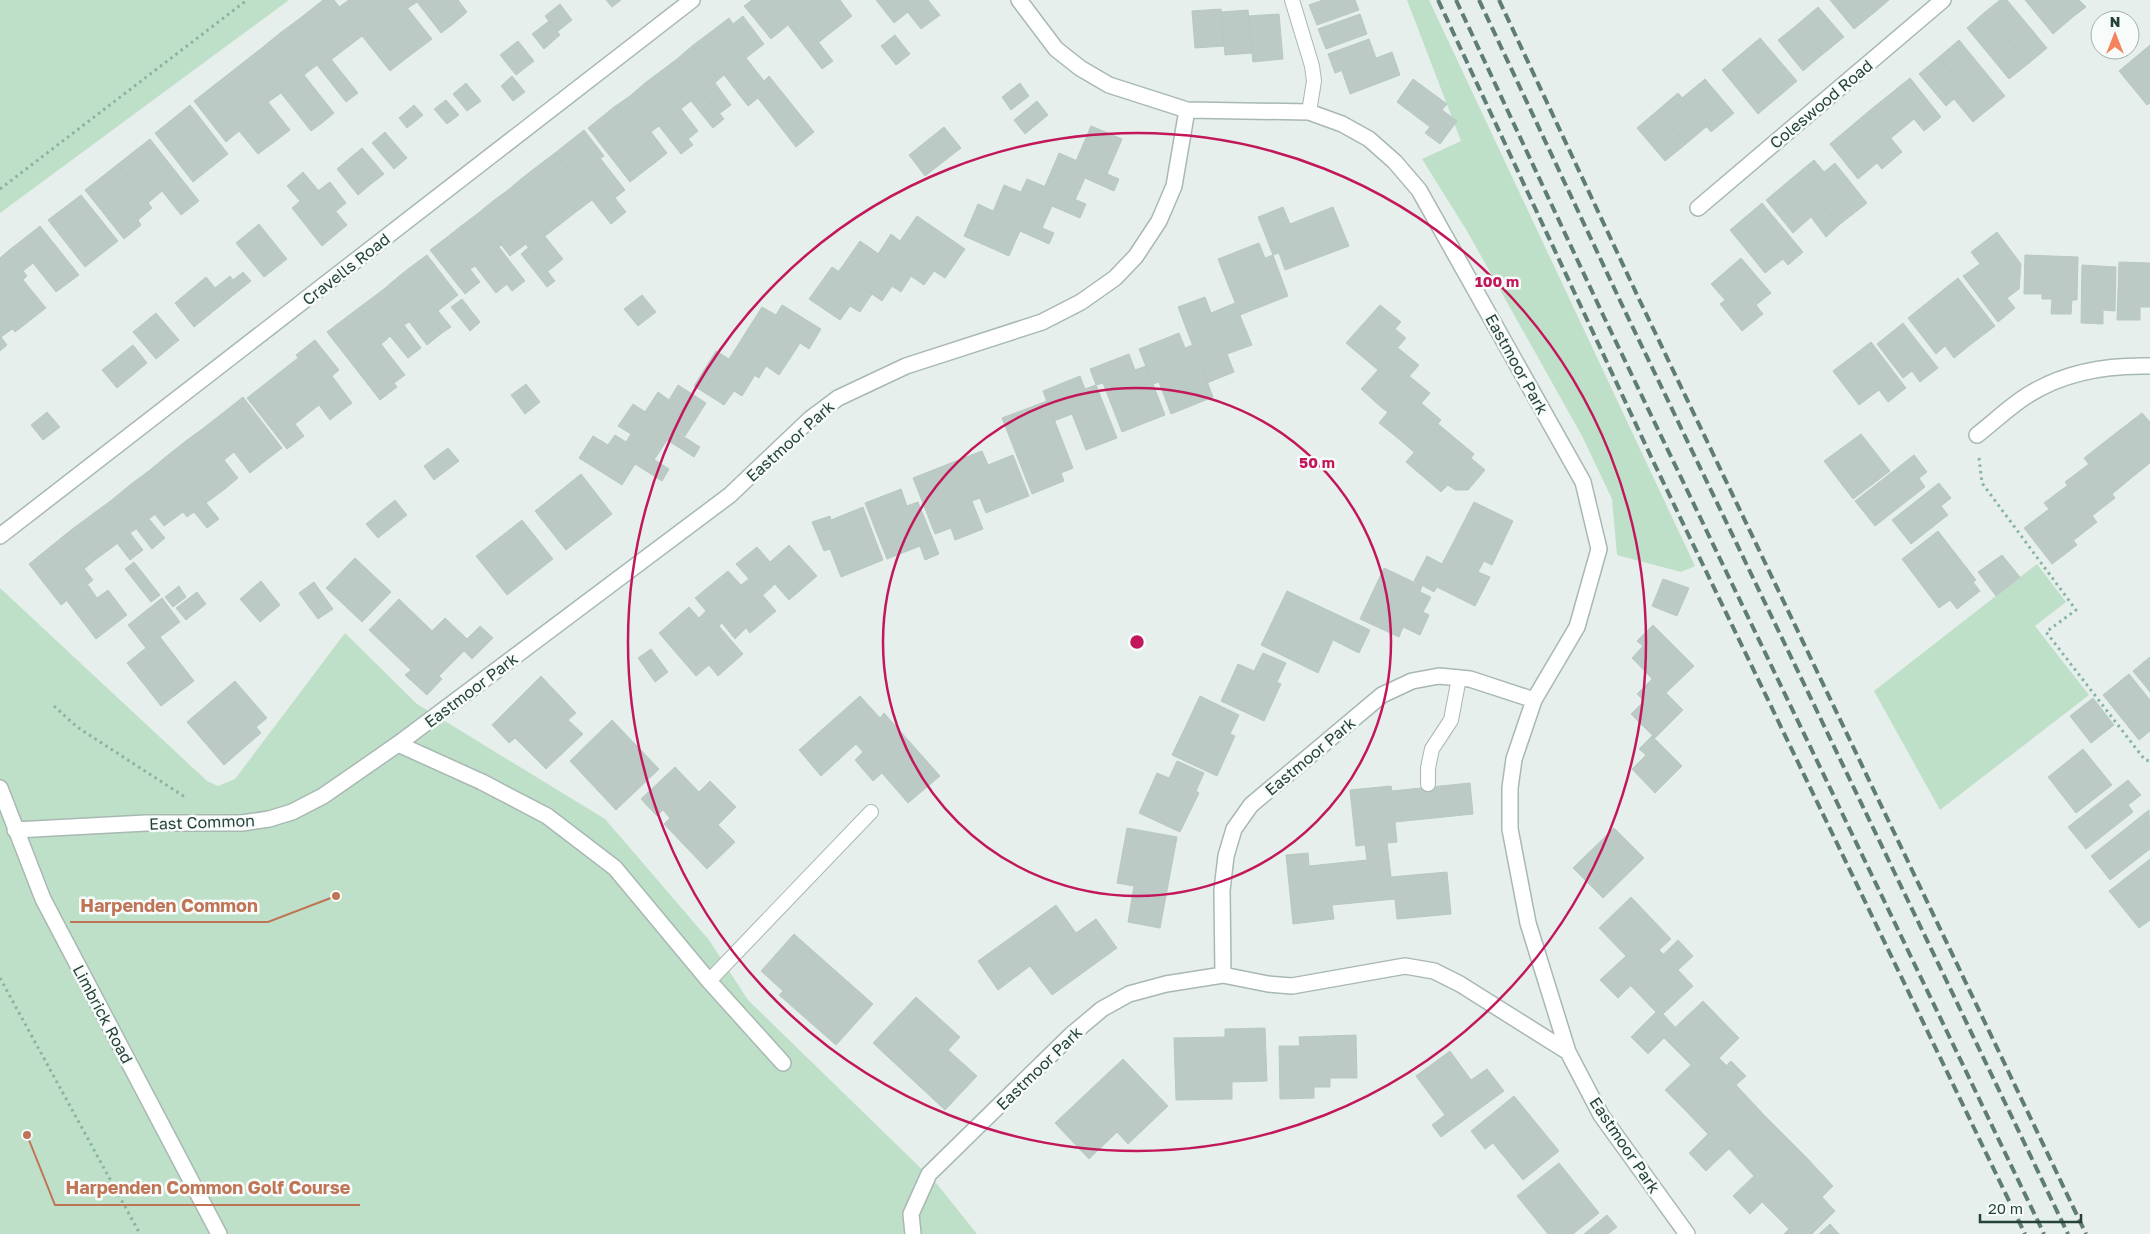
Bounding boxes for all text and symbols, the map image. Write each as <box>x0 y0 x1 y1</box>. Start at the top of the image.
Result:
north arrow <box>2090 10 2140 60</box>
text: N <box>2110 13 2120 30</box>
street label: Coleswood Road <box>1765 55 1877 153</box>
street label: Cravells Road <box>298 229 394 309</box>
text: 100 m <box>1475 272 1519 290</box>
street label: Eastmoor Park <box>1481 310 1553 418</box>
street label: Eastmoor Park <box>742 396 838 486</box>
text: 50 m <box>1299 453 1335 471</box>
centre of rings <box>1128 633 1146 651</box>
street label: Eastmoor Park <box>420 648 522 732</box>
street label: Eastmoor Park <box>1261 712 1359 800</box>
street label: East Common <box>149 810 255 834</box>
callout: Harpenden Common <box>70 889 268 922</box>
text: Harpenden Common <box>80 894 258 916</box>
street label: Limbrick Road <box>69 961 137 1067</box>
street label: Eastmoor Park <box>992 1022 1086 1114</box>
street label: Eastmoor Park <box>1585 1093 1665 1197</box>
callout: Harpenden Common Golf Course <box>55 1172 360 1205</box>
text: Harpenden Common Golf Course <box>66 1176 351 1198</box>
scale bar <box>1980 1192 2081 1224</box>
text: 20 m <box>1988 1199 2023 1217</box>

